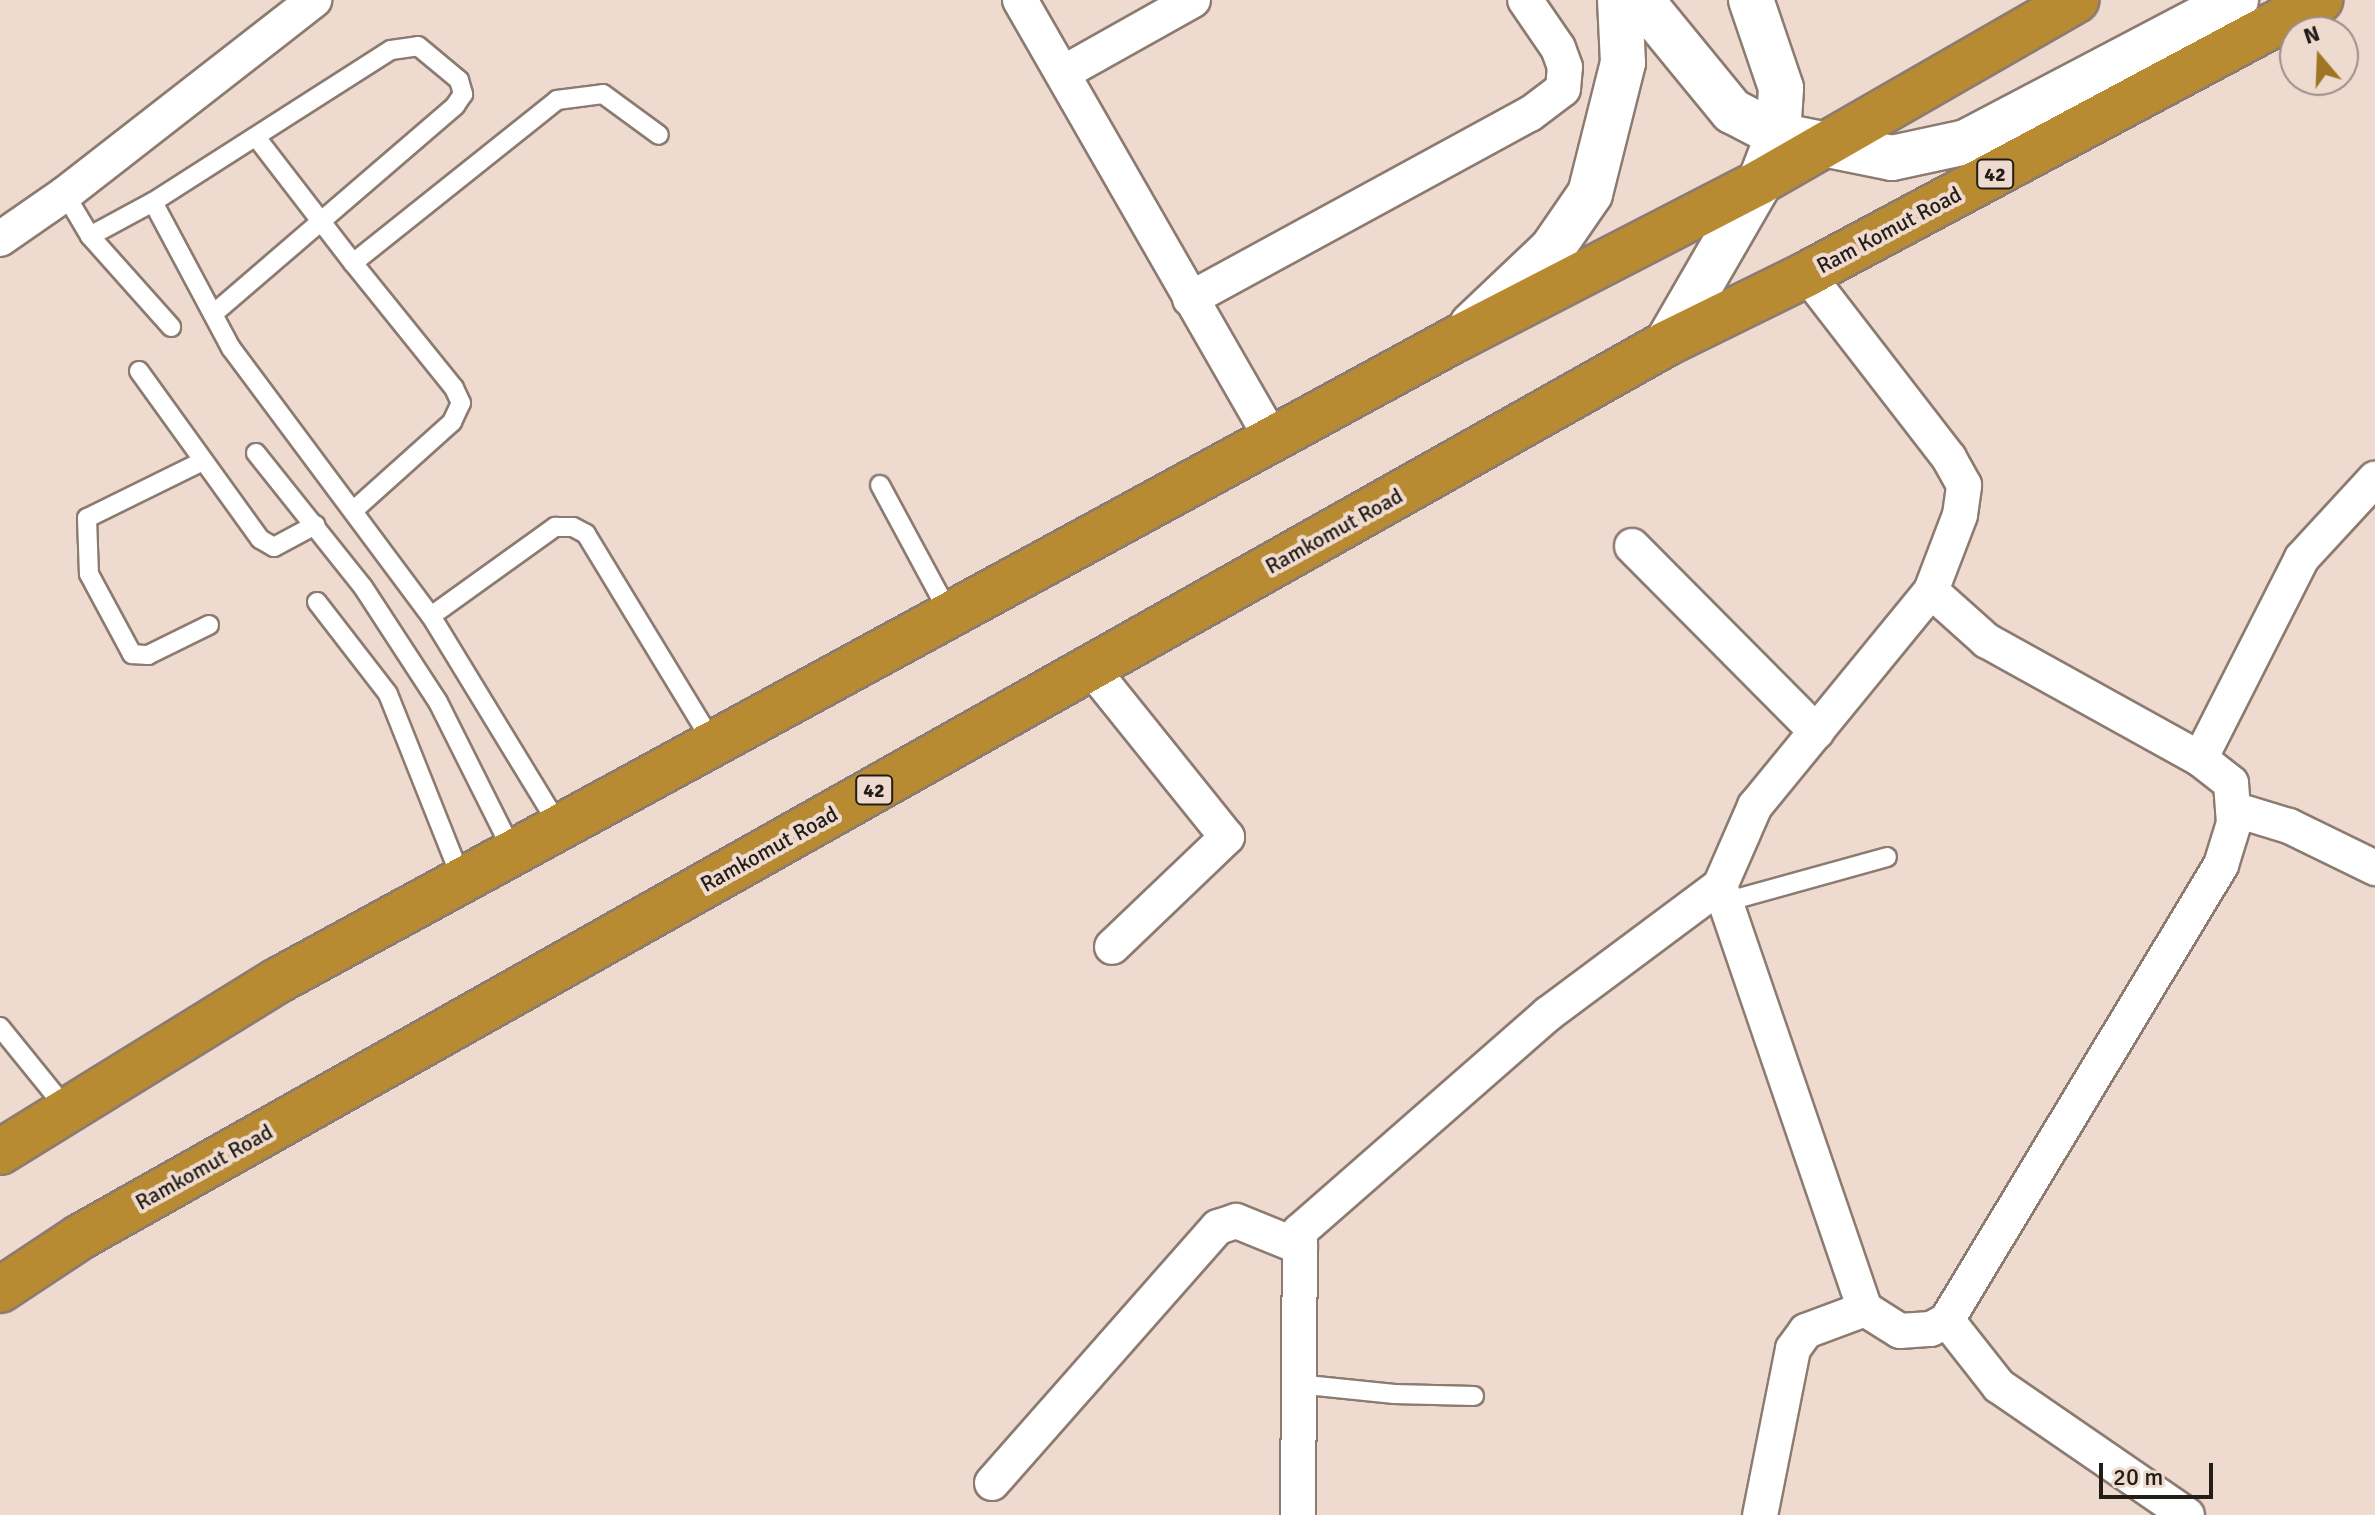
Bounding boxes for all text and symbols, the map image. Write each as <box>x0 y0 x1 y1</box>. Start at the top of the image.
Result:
north arrow <box>2279 16 2359 96</box>
text: N <box>2300 19 2323 50</box>
road number: 42 <box>1975 158 2015 190</box>
street label: Ram Komut Road <box>1812 181 1966 279</box>
street label: Ramkomut Road <box>1261 482 1407 580</box>
road number: 42 <box>854 774 894 806</box>
street label: Ramkomut Road <box>696 800 842 898</box>
street label: Ramkomut Road <box>131 1118 277 1216</box>
scale bar <box>2103 1447 2217 1497</box>
text: 20 m <box>2113 1462 2163 1492</box>

